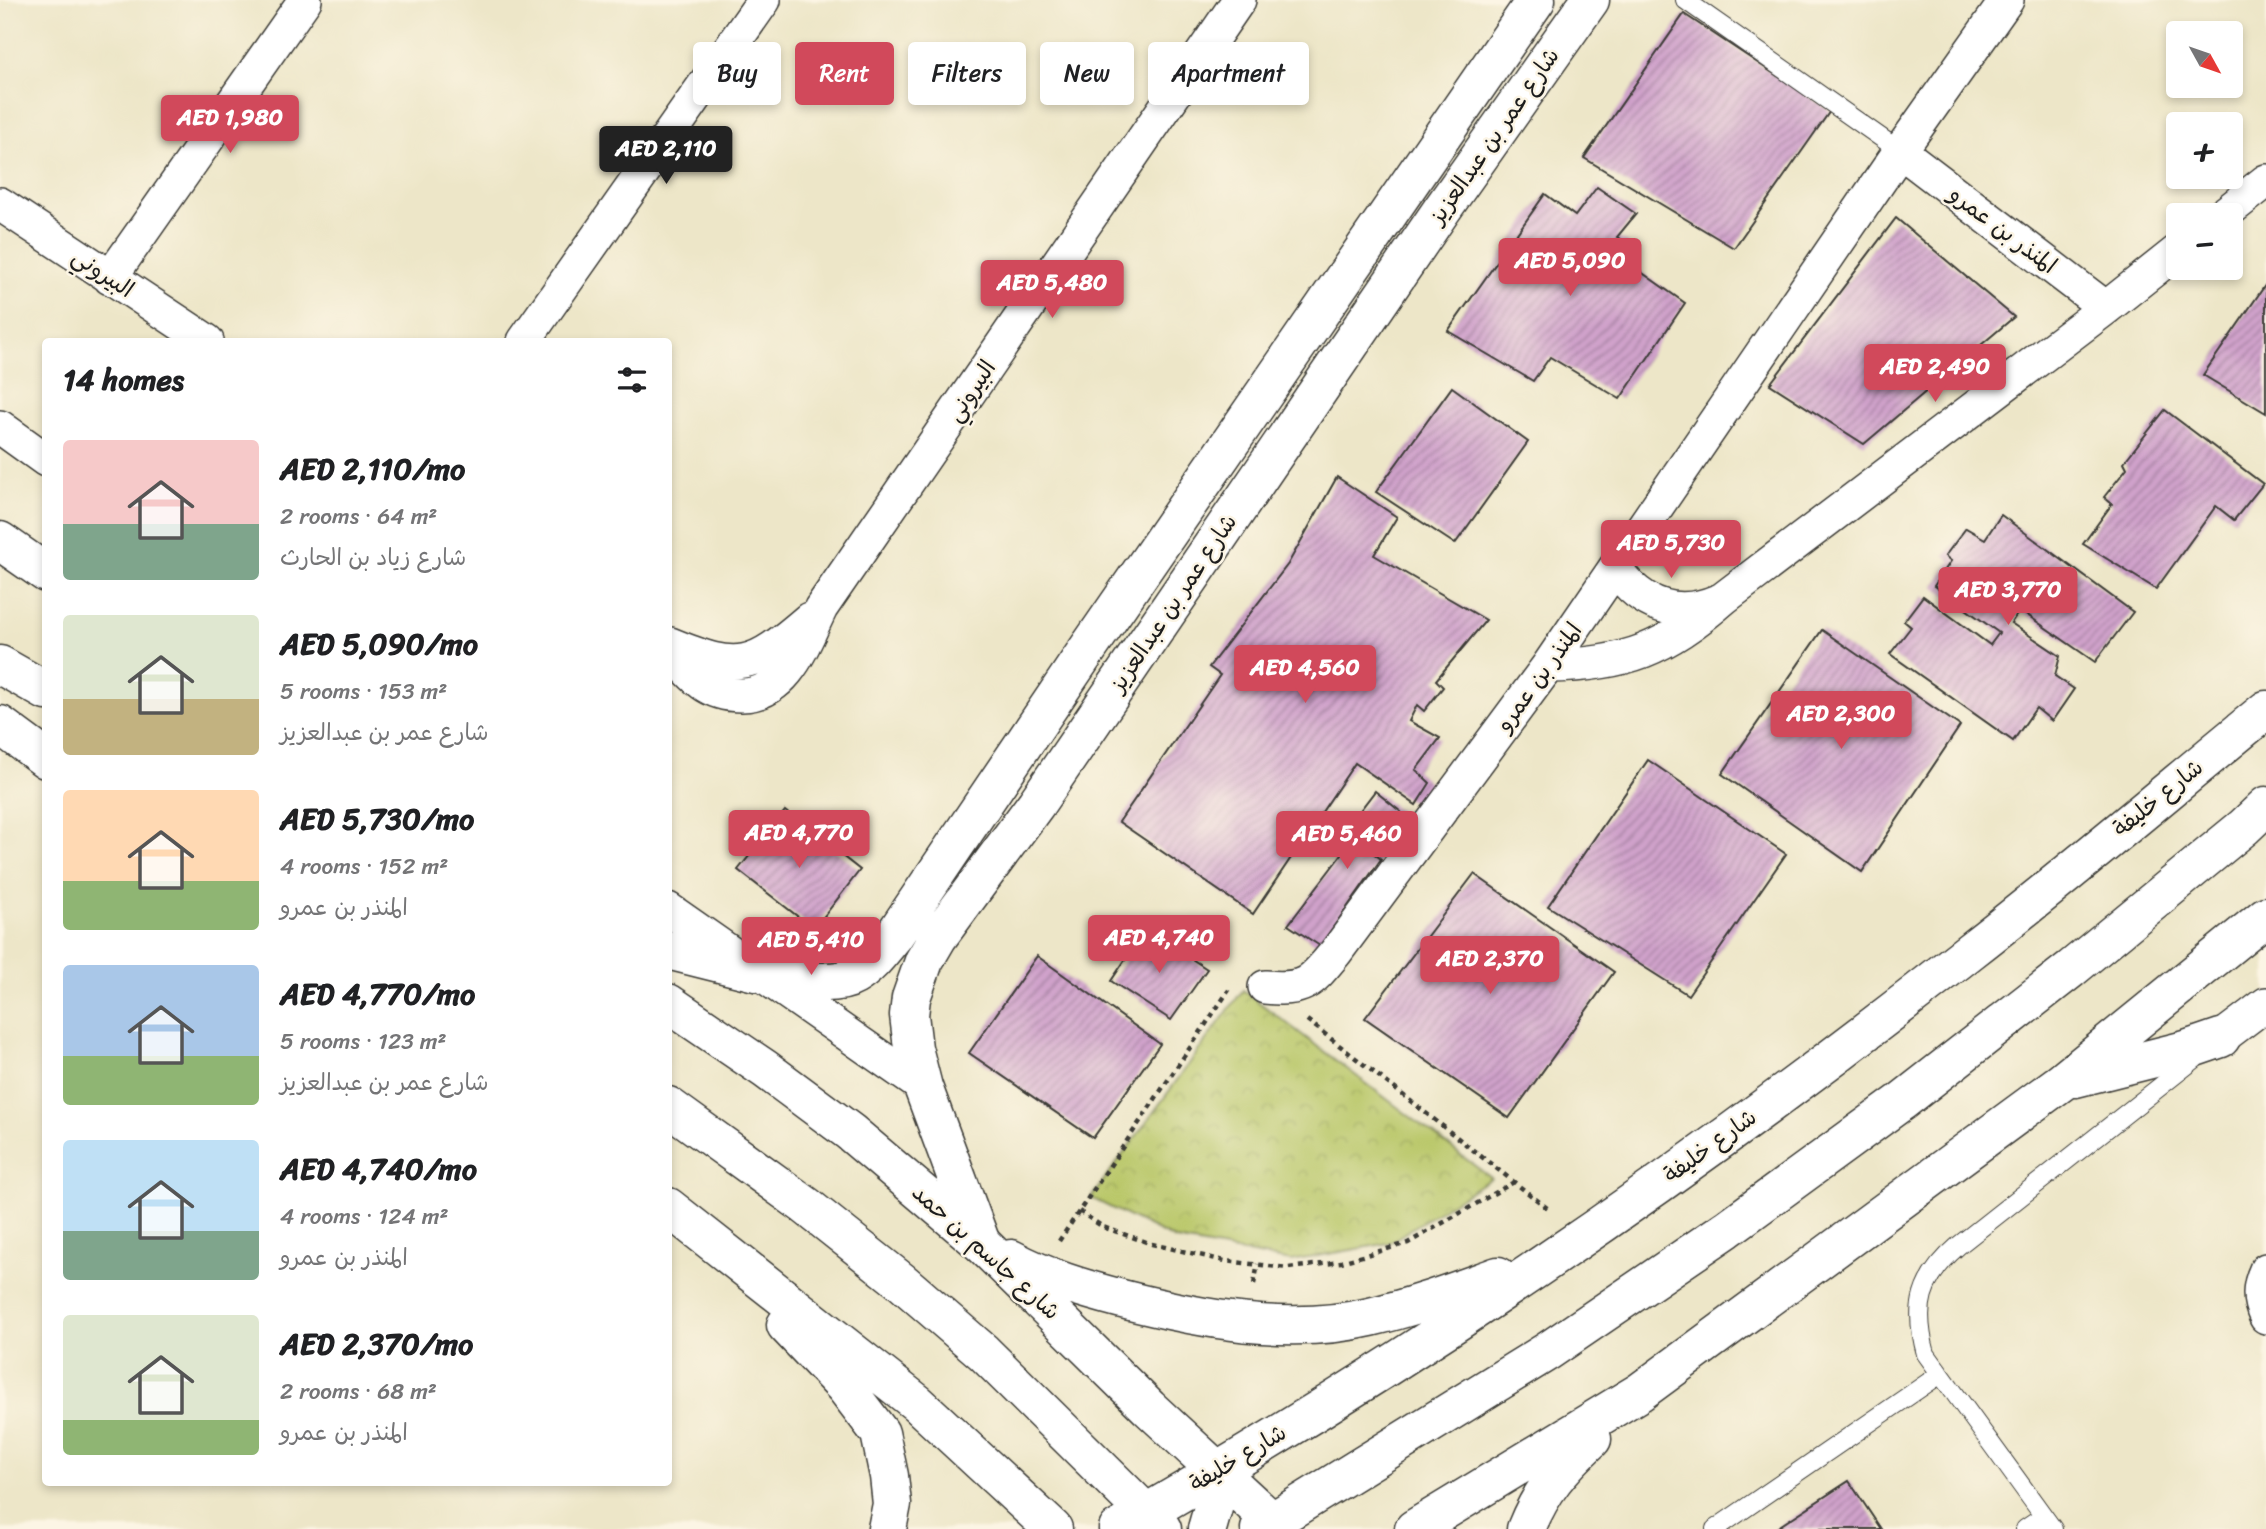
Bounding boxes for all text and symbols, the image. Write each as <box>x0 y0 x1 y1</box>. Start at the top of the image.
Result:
north arrow <box>2166 21 2244 98</box>
map controls <box>2166 21 2243 280</box>
street label: شارع عمر بن عبدالعزيز <box>1416 39 1571 235</box>
chip: Buy <box>693 42 781 105</box>
chip: Rent <box>795 42 894 105</box>
chip: Filters <box>908 42 1026 105</box>
chip: New <box>1040 42 1134 105</box>
chip: Apartment <box>1148 42 1309 105</box>
pin: AED 1,980 <box>150 96 310 155</box>
text: AED 1,980 <box>177 97 283 138</box>
button: + <box>2166 112 2243 189</box>
pin: AED 2,110 <box>586 127 746 186</box>
text: AED 2,110 <box>615 128 717 169</box>
street label: المنذر بن عمرو <box>1938 174 2066 285</box>
button: − <box>2166 203 2243 280</box>
street label: البيروني <box>63 237 143 309</box>
pin: AED 5,090 <box>1490 238 1650 298</box>
text: AED 5,090 <box>1514 240 1626 281</box>
pin: AED 5,480 <box>972 260 1132 320</box>
text: AED 5,480 <box>997 262 1107 303</box>
pin: AED 2,490 <box>1855 344 2015 404</box>
text: AED 2,490 <box>1880 346 1990 387</box>
street label: البيروني <box>935 351 1007 431</box>
text: 14 homes <box>63 353 184 407</box>
icon: filters <box>613 361 651 399</box>
text: AED 2,110/mo <box>280 442 465 496</box>
icon: home <box>119 468 203 552</box>
text: 2 rooms · 64 m² <box>280 496 437 537</box>
street label: شارع عمر بن عبدالعزيز <box>1097 505 1248 703</box>
pin: AED 5,730 <box>1591 520 1751 580</box>
text: AED 5,730 <box>1617 522 1725 563</box>
text: شارع زياد بن الحارث <box>280 537 466 578</box>
pin: AED 3,770 <box>1928 568 2088 627</box>
text: AED 3,770 <box>1954 569 2062 610</box>
street label: المنذر بن عمرو <box>1484 613 1593 742</box>
text: AED 5,090/mo <box>280 617 478 671</box>
icon: home <box>119 643 203 727</box>
pin: AED 4,560 <box>1225 646 1385 705</box>
text: AED 4,560 <box>1250 647 1360 688</box>
text: 5 rooms · 153 m² <box>280 671 447 712</box>
pin: AED 2,300 <box>1761 692 1921 751</box>
text: AED 2,300 <box>1787 693 1895 734</box>
text: شارع عمر بن عبدالعزيز <box>280 712 489 753</box>
street label: شارع خليفة <box>2103 748 2213 848</box>
text: AED 5,730/mo <box>280 792 474 846</box>
pin: AED 4,770 <box>719 810 879 870</box>
text: AED 4,770 <box>745 812 853 853</box>
pin: AED 5,460 <box>1267 812 1427 871</box>
text: AED 5,460 <box>1292 813 1402 854</box>
icon: home <box>119 818 203 902</box>
text: 4 rooms · 152 m² <box>280 846 448 887</box>
text: المنذر بن عمرو <box>280 887 408 928</box>
pin: AED 4,740 <box>1079 916 1239 975</box>
text: AED 4,740 <box>1104 917 1214 958</box>
pin: AED 5,410 <box>731 918 891 977</box>
text: AED 5,410 <box>758 919 864 960</box>
pin: AED 2,370 <box>1410 936 1570 996</box>
text: AED 2,370 <box>1436 938 1544 979</box>
text: AED 4,770/mo <box>280 967 475 1021</box>
icon: home <box>119 993 203 1077</box>
text: 5 rooms · 123 m² <box>280 1021 447 1062</box>
text: شارع عمر بن عبدالعزيز <box>280 1062 489 1103</box>
street label: شارع خليفة <box>1654 1098 1766 1194</box>
text: AED 4,740/mo <box>280 1142 477 1196</box>
icon: home <box>119 1168 203 1252</box>
street label: شارع جاسم بن حمد <box>902 1173 1070 1331</box>
text: 4 rooms · 124 m² <box>280 1196 449 1237</box>
text: المنذر بن عمرو <box>280 1237 408 1278</box>
text: AED 2,370/mo <box>280 1317 473 1371</box>
icon: home <box>119 1343 203 1427</box>
text: 2 rooms · 68 m² <box>280 1371 437 1412</box>
text: المنذر بن عمرو <box>280 1412 408 1453</box>
street label: شارع خليفة <box>1181 1413 1295 1503</box>

